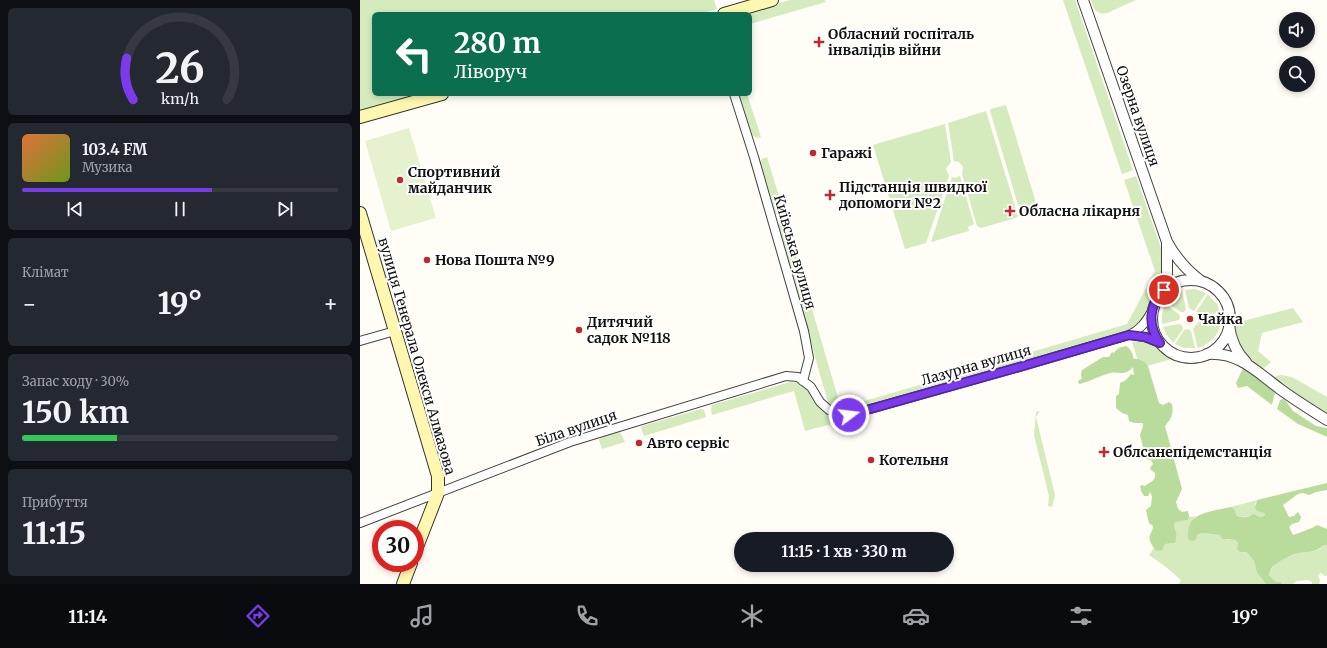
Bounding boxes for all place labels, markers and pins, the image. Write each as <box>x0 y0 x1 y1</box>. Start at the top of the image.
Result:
place label: Обласний госпіталь інвалідів війни <box>828 25 974 59</box>
marker: Обласний госпіталь інвалідів війни <box>813 36 825 48</box>
place label: Гаражі <box>821 144 872 162</box>
marker: Гаражі <box>808 148 818 158</box>
place label: Спортивний майданчик <box>408 163 500 197</box>
marker: Спортивний майданчик <box>395 175 405 185</box>
place label: Підстанція швидкої допомоги №2 <box>838 178 988 212</box>
marker: Підстанція швидкої допомоги №2 <box>824 189 836 201</box>
place label: Обласна лікарня <box>1019 202 1141 220</box>
marker: Обласна лікарня <box>1004 205 1016 217</box>
place label: Нова Пошта №9 <box>435 251 555 269</box>
marker: Нова Пошта №9 <box>422 255 432 265</box>
pin <box>1147 273 1181 307</box>
place label: Чайка <box>1198 310 1243 328</box>
place label: Дитячий садок №118 <box>587 313 671 347</box>
marker: Чайка <box>1185 314 1195 324</box>
marker: Дитячий садок №118 <box>574 325 584 335</box>
place label: Авто сервіс <box>646 434 729 452</box>
marker: Авто сервіс <box>634 438 644 448</box>
place label: Облсанепідемстанція <box>1113 443 1272 461</box>
marker: Облсанепідемстанція <box>1098 446 1110 458</box>
place label: Котельня <box>879 451 949 469</box>
marker: Котельня <box>866 455 876 465</box>

